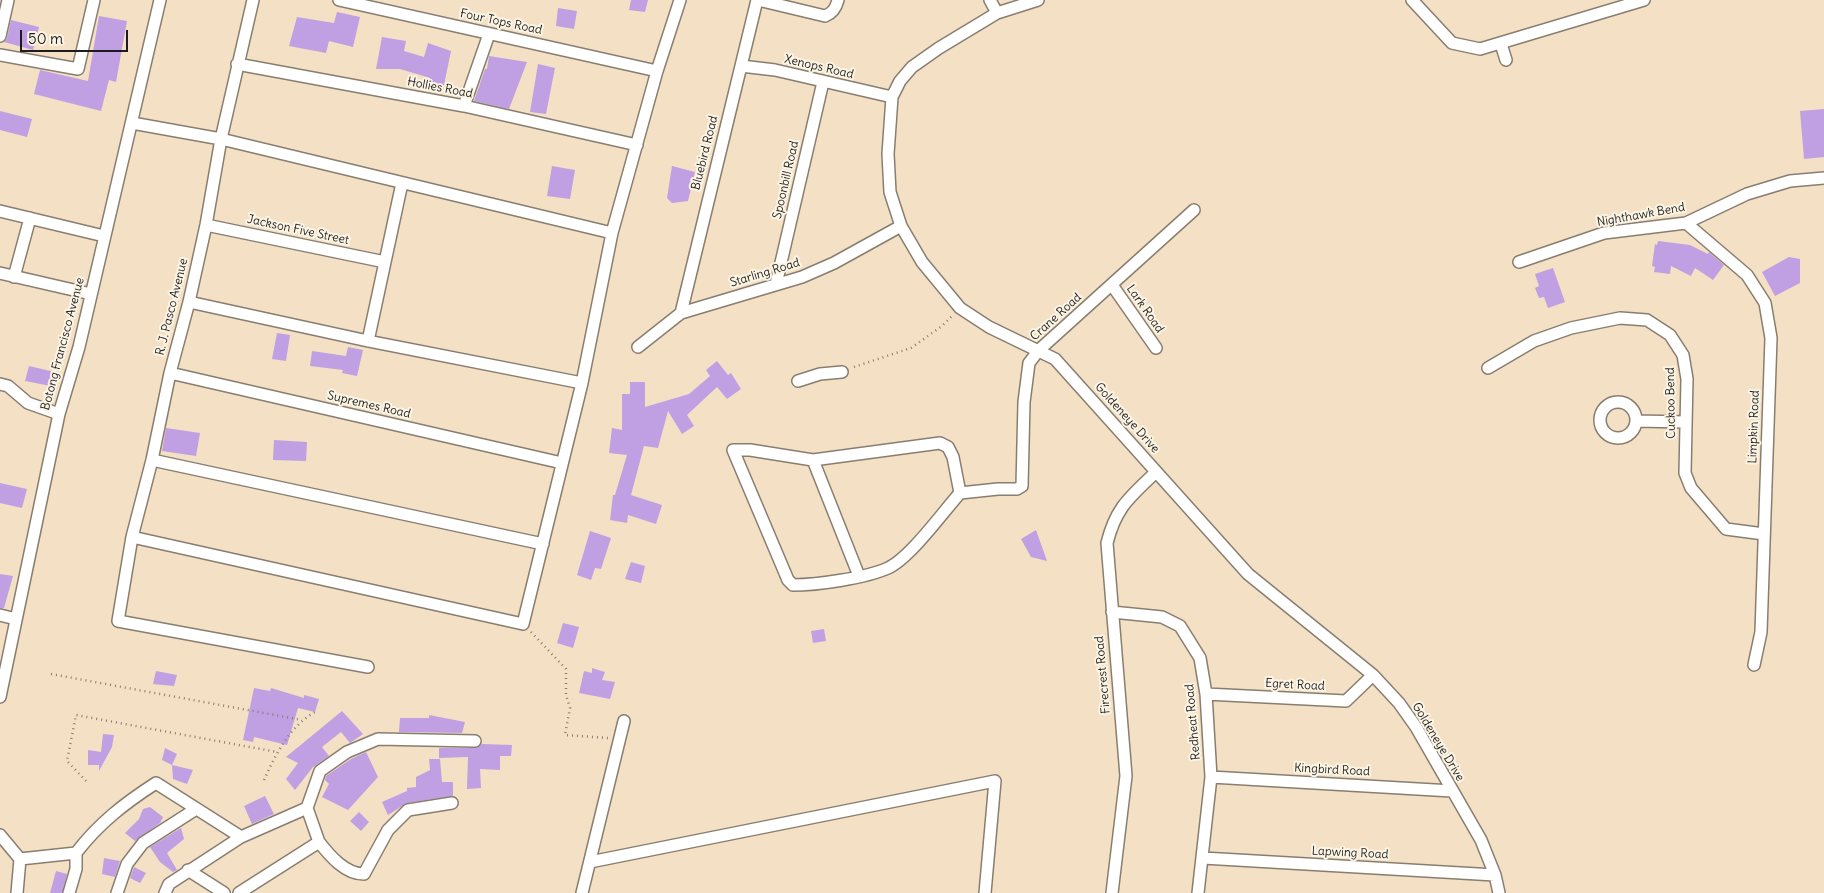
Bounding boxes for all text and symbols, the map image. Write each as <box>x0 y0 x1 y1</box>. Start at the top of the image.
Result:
street label: Four Tops Road <box>459 6 543 38</box>
scale bar <box>22 20 130 52</box>
text: 50 m <box>28 29 63 48</box>
street label: Xenops Road <box>783 52 855 82</box>
street label: Hollies Road <box>406 75 474 101</box>
street label: Bluebird Road <box>689 114 721 192</box>
street label: Spoonbill Road <box>770 140 802 220</box>
street label: Nighthawk Bend <box>1596 200 1686 230</box>
street label: Jackson Five Street <box>246 212 350 248</box>
street label: Starling Road <box>728 256 802 290</box>
street label: R. J. Pasco Avenue <box>153 257 191 357</box>
street label: Botong Francisco Avenue <box>38 276 88 412</box>
street label: Lark Road <box>1123 282 1167 336</box>
street label: Crane Road <box>1027 290 1085 344</box>
street label: Cuckoo Bend <box>1663 367 1679 439</box>
street label: Goldeneye Drive <box>1092 380 1162 456</box>
street label: Supremes Road <box>326 388 412 422</box>
street label: Limpkin Road <box>1746 390 1762 464</box>
street label: Firecrest Road <box>1092 635 1114 715</box>
street label: Egret Road <box>1265 676 1325 694</box>
street label: Redheat Road <box>1183 683 1203 761</box>
street label: Goldeneye Drive <box>1409 700 1467 784</box>
street label: Kingbird Road <box>1294 761 1370 779</box>
street label: Lapwing Road <box>1311 844 1389 862</box>

